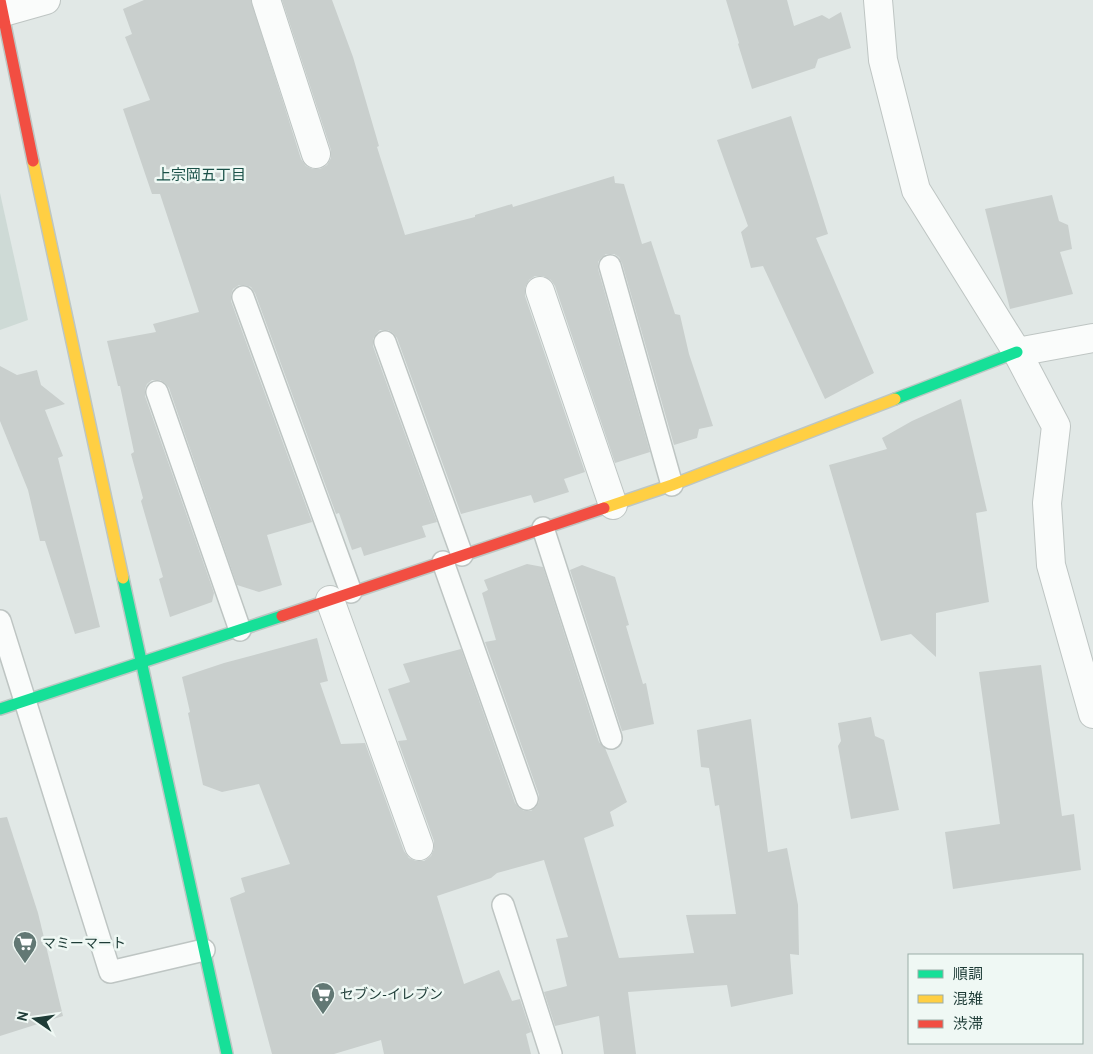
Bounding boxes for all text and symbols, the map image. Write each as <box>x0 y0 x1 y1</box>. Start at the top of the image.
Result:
district label: 上宗岡五丁目 <box>156 165 246 184</box>
supermarket icon: マミーマート <box>12 930 38 964</box>
place label: マミーマート <box>42 934 126 952</box>
legend <box>908 954 1083 1044</box>
text: 順調 <box>953 964 983 983</box>
supermarket icon: セブン-イレブン <box>310 981 336 1015</box>
place label: セブン-イレブン <box>340 985 443 1003</box>
text: 混雑 <box>953 989 983 1008</box>
north arrow <box>10 994 60 1044</box>
text: N <box>13 1010 32 1023</box>
text: 渋滞 <box>953 1014 983 1033</box>

